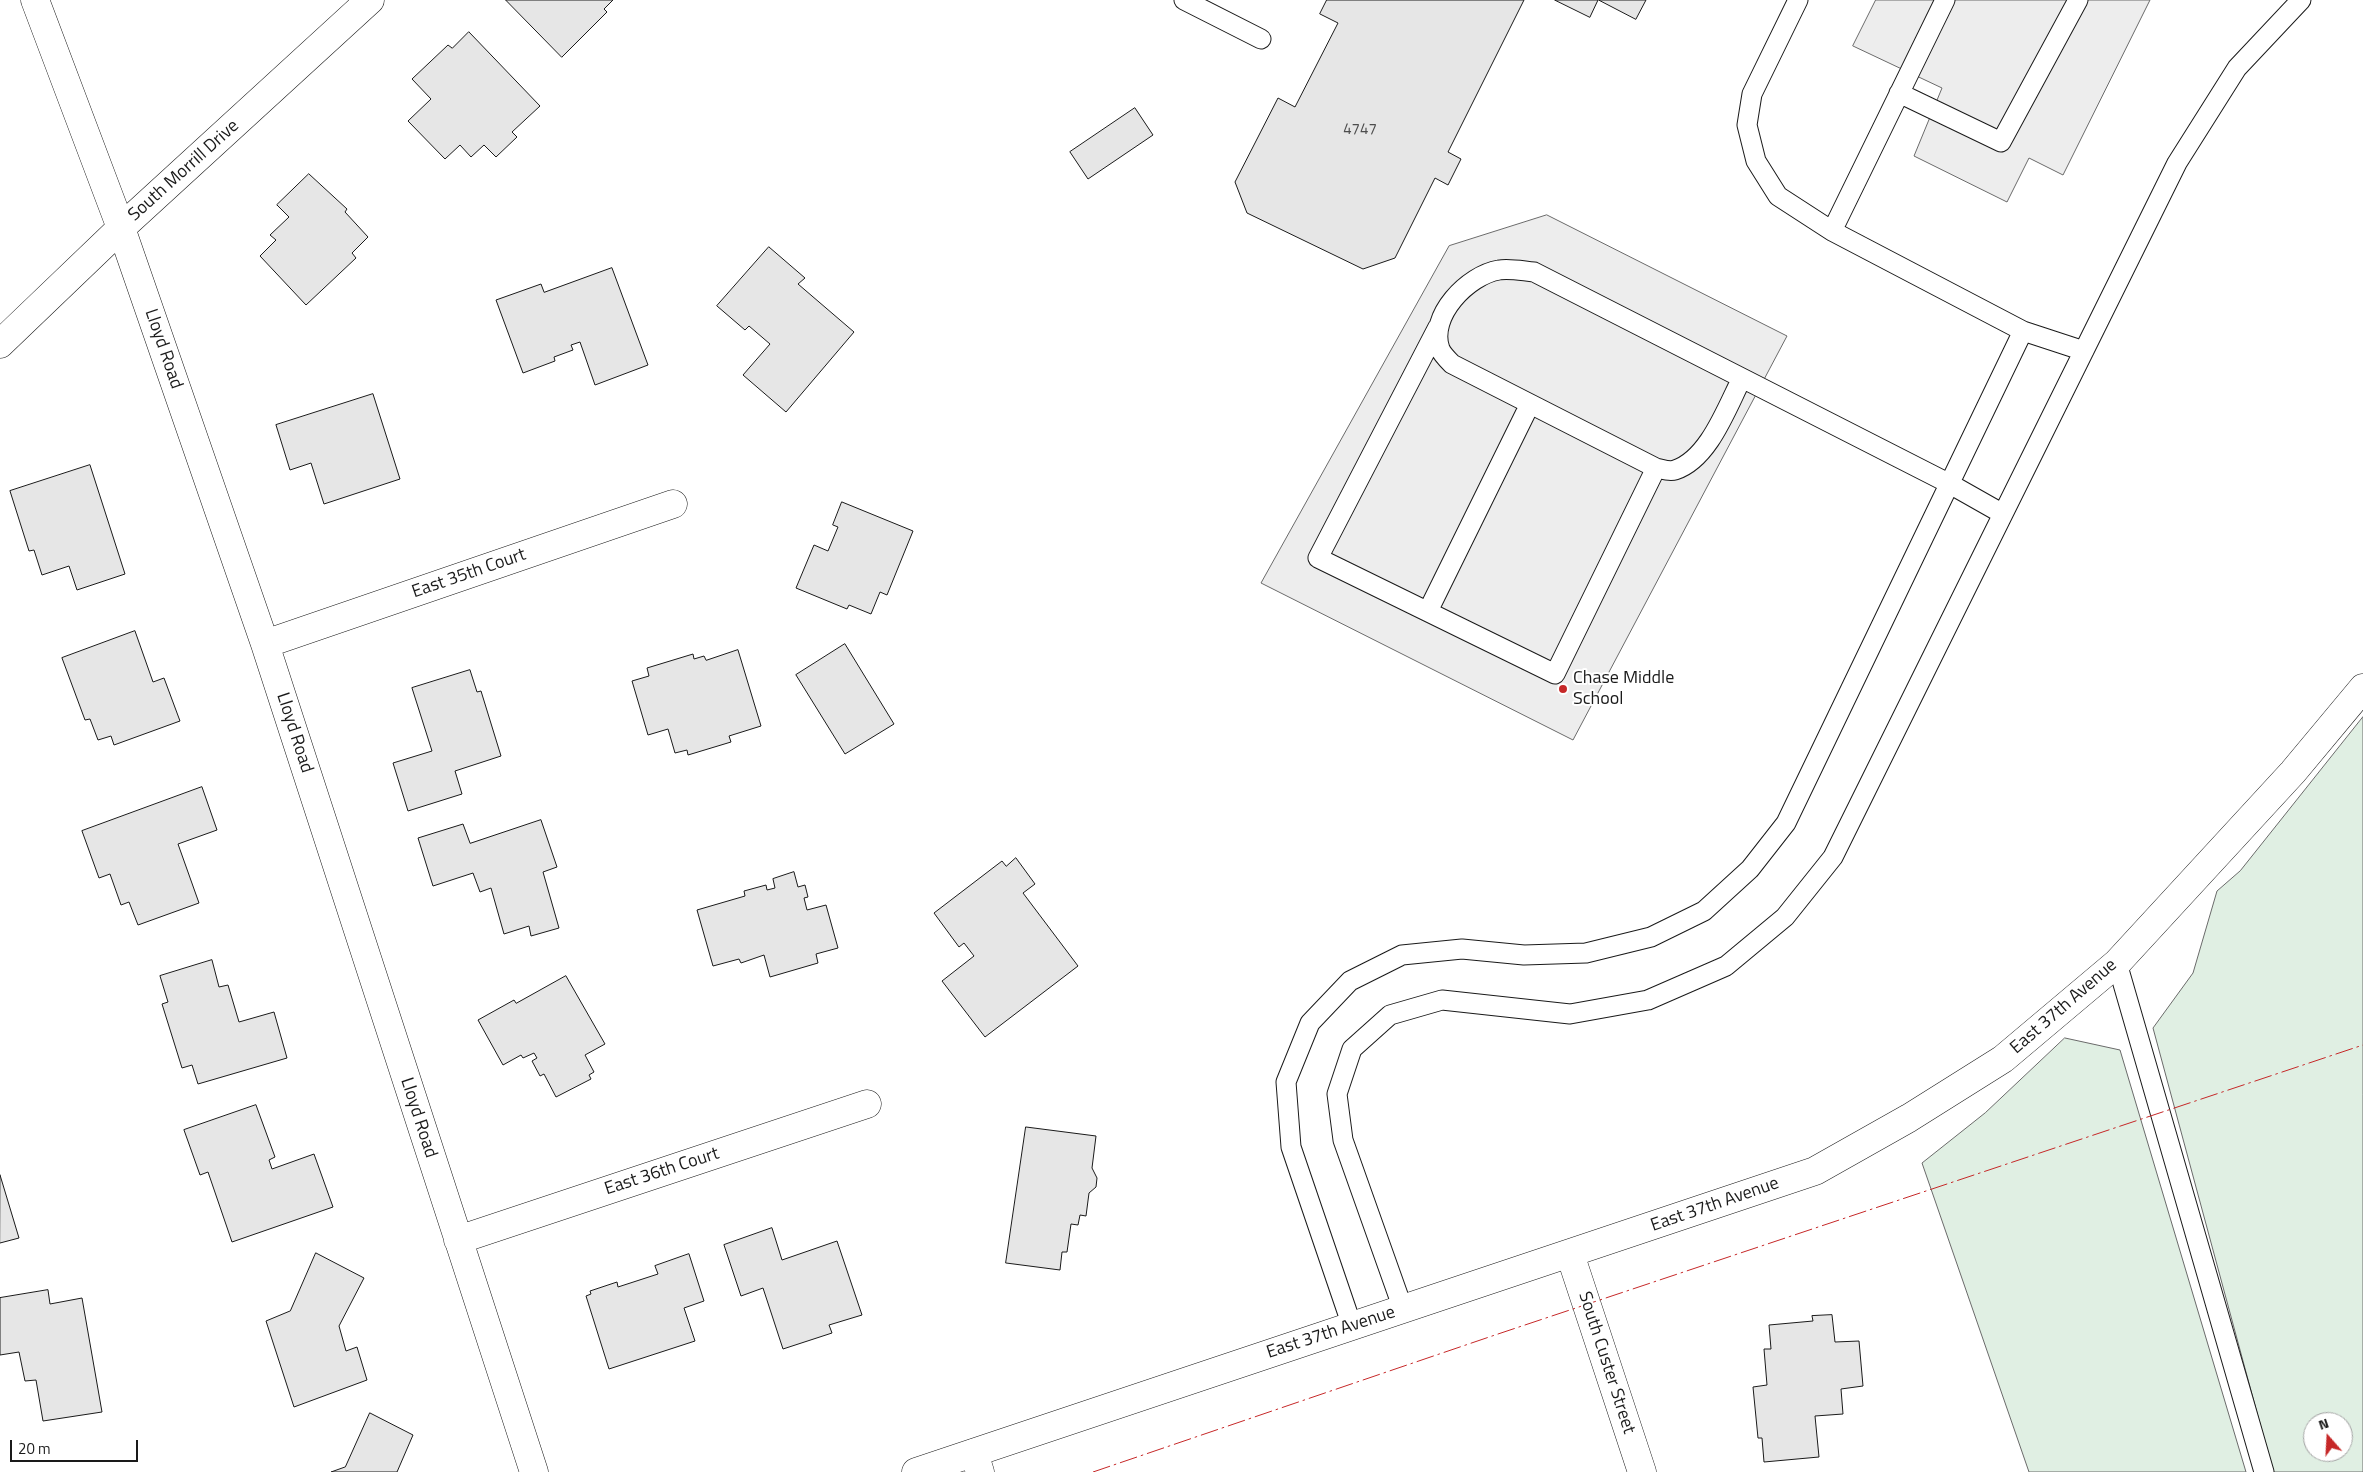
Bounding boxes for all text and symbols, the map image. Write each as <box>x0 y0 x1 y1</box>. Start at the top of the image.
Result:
street label: South Morrill Drive <box>124 116 244 226</box>
house number: 4747 <box>1343 121 1377 139</box>
street label: Lloyd Road <box>139 306 187 392</box>
street label: East 35th Court <box>409 544 529 604</box>
place label: Chase Middle School <box>1573 668 1674 711</box>
marker: Chase Middle School <box>1557 683 1569 695</box>
street label: Lloyd Road <box>271 690 317 776</box>
street label: East 37th Avenue <box>2006 955 2122 1059</box>
street label: Lloyd Road <box>395 1075 441 1161</box>
street label: East 36th Court <box>602 1143 722 1201</box>
street label: East 37th Avenue <box>1648 1173 1782 1237</box>
street label: South Custer Street <box>1573 1289 1639 1437</box>
street label: East 37th Avenue <box>1264 1302 1398 1364</box>
north arrow <box>2303 1412 2353 1462</box>
text: N <box>2315 1412 2331 1435</box>
scale bar <box>12 1430 140 1462</box>
text: 20 m <box>18 1437 51 1460</box>

